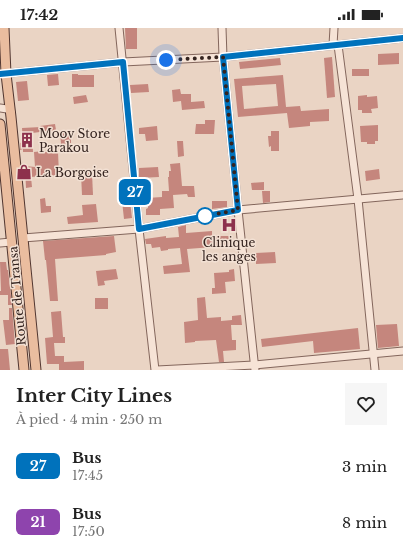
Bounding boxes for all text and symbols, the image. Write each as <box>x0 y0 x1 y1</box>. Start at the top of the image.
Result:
text: 17:42 <box>20 5 58 24</box>
your location <box>156 50 176 70</box>
place label: Moov Store Parakou <box>39 126 110 155</box>
building icon: Moov Store Parakou <box>18 131 36 149</box>
shop icon: La Borgoise <box>15 163 33 181</box>
place label: La Borgoise <box>36 165 109 180</box>
line badge: 27 <box>117 179 153 205</box>
text: 27 <box>127 183 143 201</box>
unlabelled marker <box>196 207 214 225</box>
hospital icon: Clinique les anges <box>220 216 238 234</box>
place label: Clinique les anges <box>202 235 256 264</box>
street label: Route de Transa <box>5 245 29 346</box>
button: heart <box>345 383 387 425</box>
text: Inter City Lines <box>16 384 172 407</box>
text: À pied · 4 min · 250 m <box>16 411 162 428</box>
text: Bus <box>72 448 102 467</box>
text: 27 <box>30 457 46 475</box>
text: 3 min <box>342 457 387 476</box>
text: 17:45 <box>72 467 103 484</box>
text: Bus <box>72 504 102 523</box>
text: 21 <box>30 513 46 531</box>
text: 8 min <box>342 513 387 532</box>
text: 17:50 <box>72 523 105 540</box>

